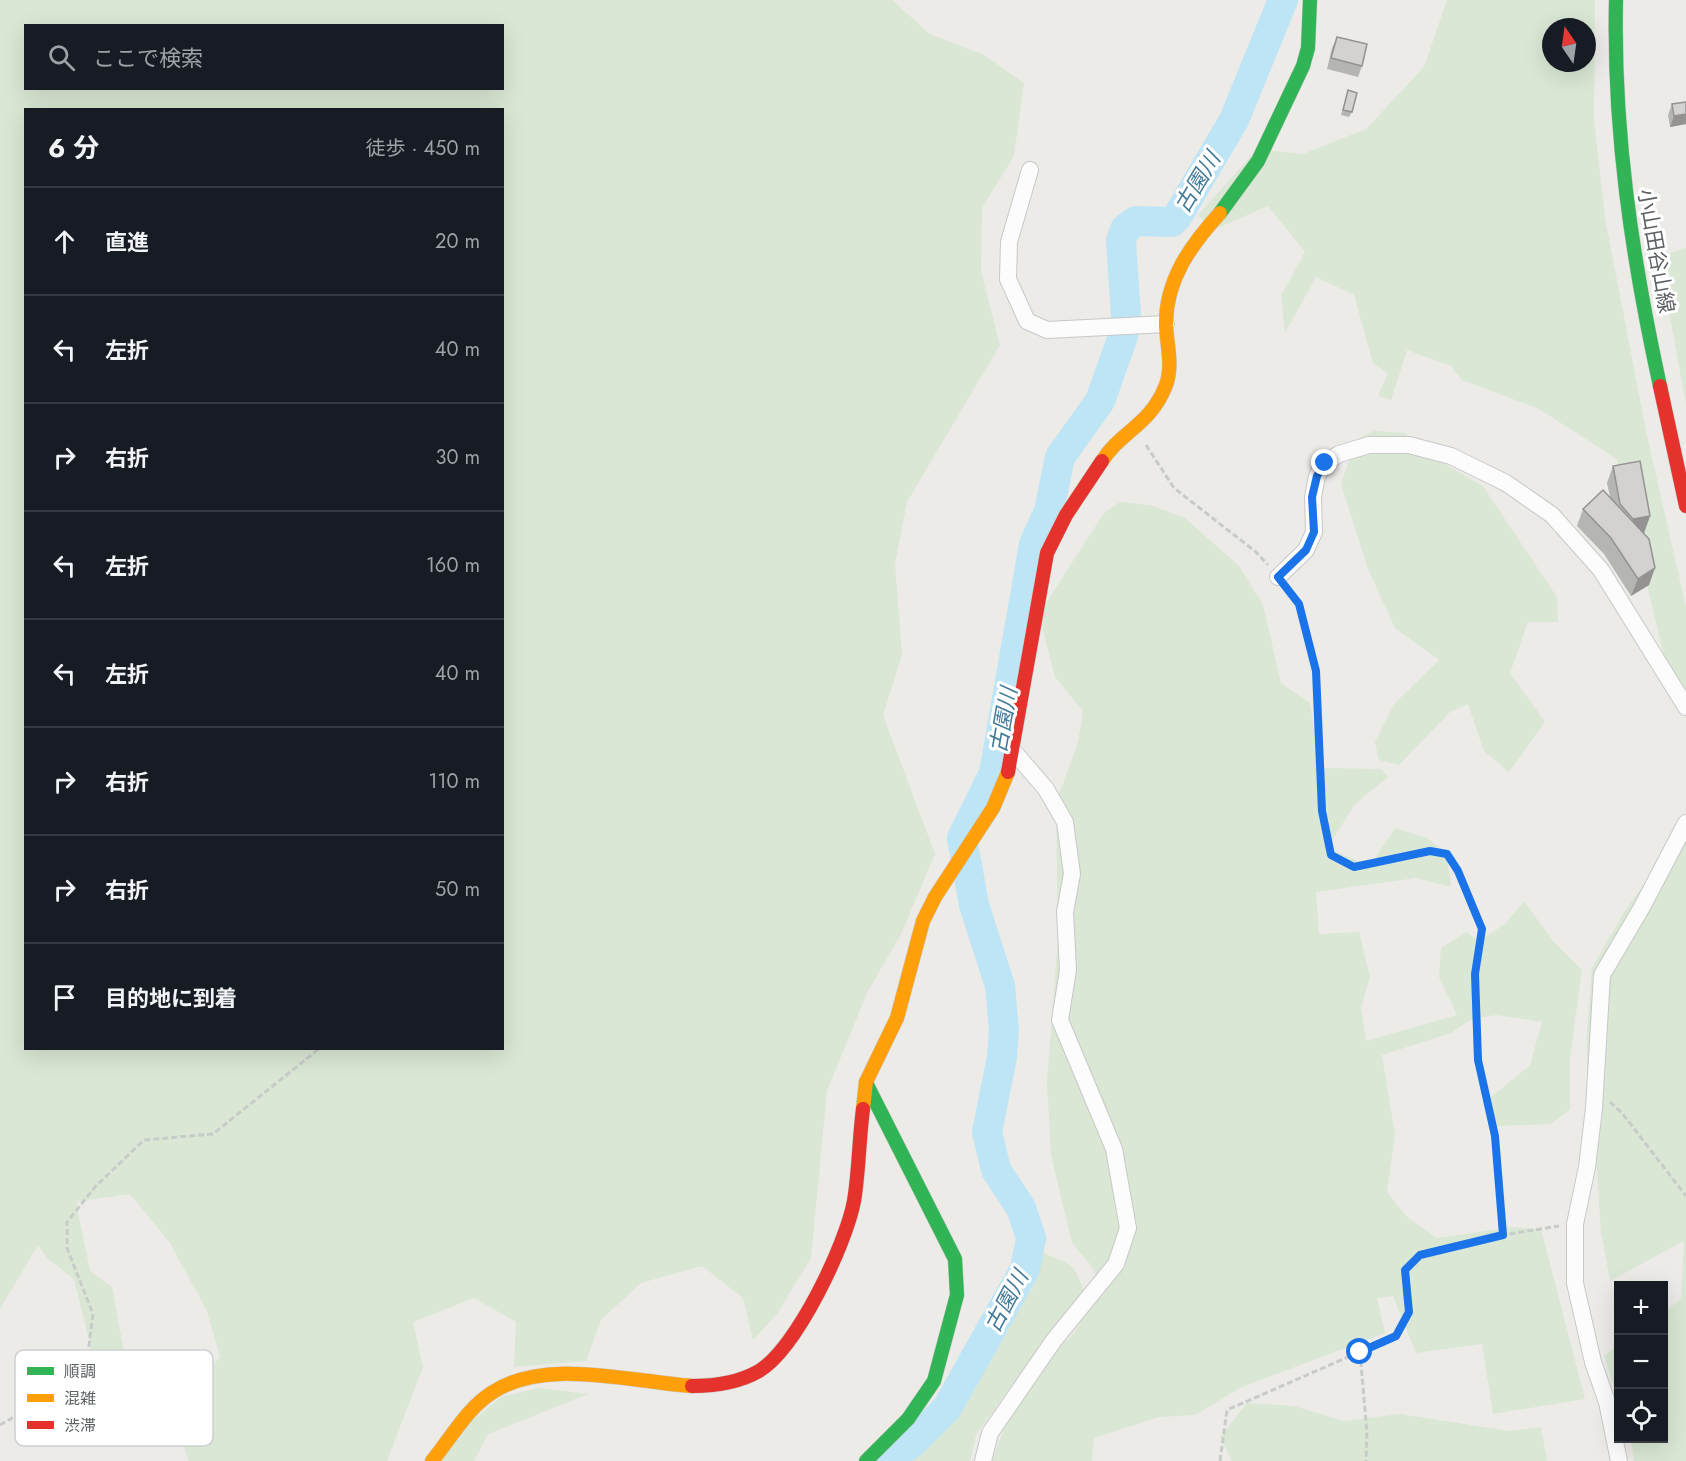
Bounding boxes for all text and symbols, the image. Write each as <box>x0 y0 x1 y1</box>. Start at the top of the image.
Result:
north arrow <box>1542 18 1596 72</box>
search box <box>24 24 504 90</box>
icon: search <box>45 41 78 74</box>
text: ここで検索 <box>93 42 203 74</box>
text: 6 分 <box>48 129 99 167</box>
text: 徒歩 · 450 m <box>365 134 480 163</box>
water label: 古園川 <box>1166 144 1229 219</box>
street label: 小山田谷山線 <box>1630 186 1682 316</box>
icon: ahead <box>48 225 81 258</box>
text: 直進 <box>105 226 149 258</box>
text: 20 m <box>435 227 480 256</box>
icon: left <box>48 333 81 366</box>
text: 左折 <box>105 334 149 366</box>
text: 40 m <box>435 335 480 364</box>
icon: right <box>48 441 81 474</box>
text: 右折 <box>105 442 149 474</box>
text: 30 m <box>435 443 480 472</box>
route end <box>1311 449 1337 475</box>
icon: left <box>48 549 81 582</box>
text: 左折 <box>105 550 149 582</box>
text: 160 m <box>426 551 480 580</box>
icon: left <box>48 657 81 690</box>
text: 左折 <box>105 658 149 690</box>
text: 40 m <box>435 659 480 688</box>
water label: 古園川 <box>982 683 1025 755</box>
icon: right <box>48 765 81 798</box>
text: 右折 <box>105 766 149 798</box>
text: 110 m <box>428 767 480 796</box>
icon: right <box>48 873 81 906</box>
text: 右折 <box>105 874 149 906</box>
text: 50 m <box>435 875 480 904</box>
icon: arrive <box>48 981 81 1014</box>
text: 目的地に到着 <box>105 982 237 1014</box>
water label: 古園川 <box>976 1263 1037 1338</box>
map controls <box>1614 1281 1668 1443</box>
button: + <box>1614 1281 1668 1335</box>
button: − <box>1614 1335 1668 1389</box>
route start <box>1346 1338 1372 1364</box>
legend <box>15 1350 213 1446</box>
text: 順調 <box>64 1360 96 1383</box>
text: 混雑 <box>64 1387 96 1410</box>
button: locate <box>1614 1389 1668 1443</box>
text: 渋滞 <box>64 1414 96 1437</box>

